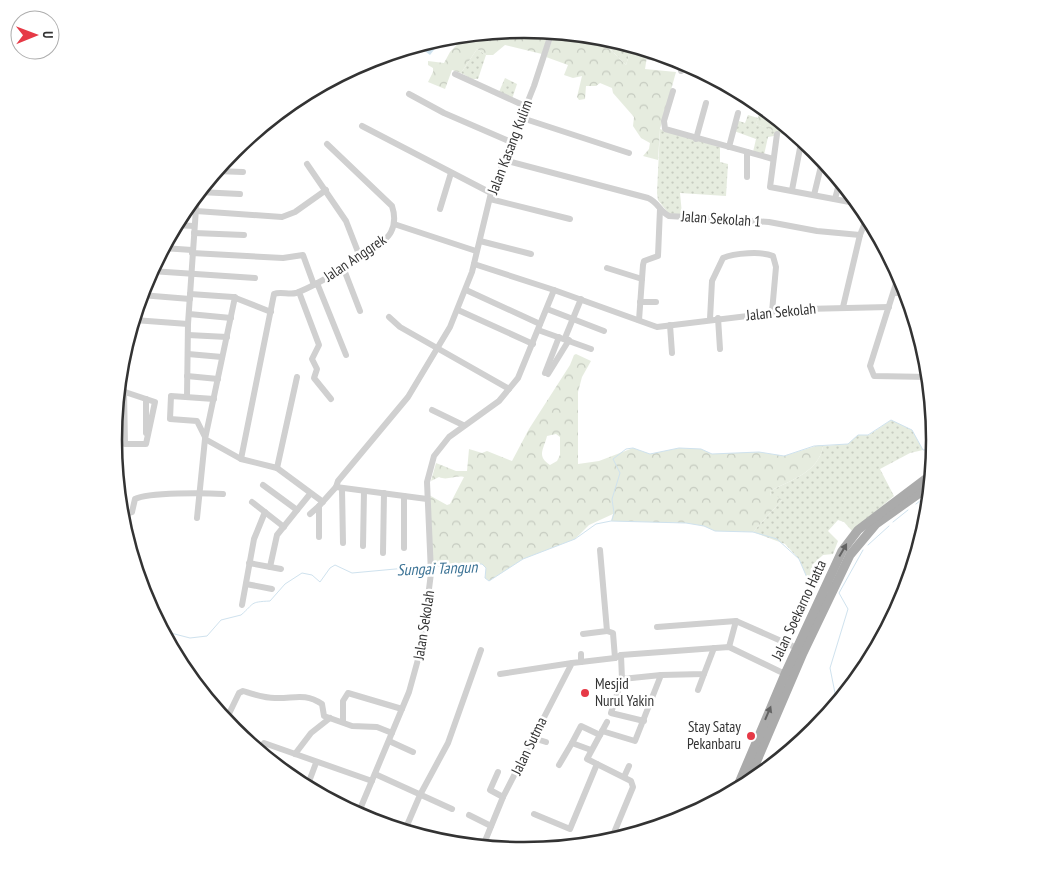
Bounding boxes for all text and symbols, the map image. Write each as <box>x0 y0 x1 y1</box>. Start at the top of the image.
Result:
north arrow <box>10 10 60 60</box>
text: U <box>39 31 57 39</box>
street label: Jalan Kasang Kulim <box>482 97 536 198</box>
street label: Jalan Sekolah 1 <box>680 206 761 231</box>
street label: Jalan Anggrek <box>319 230 390 286</box>
street label: Jalan Sekolah <box>744 298 817 325</box>
one-way arrow <box>839 543 848 556</box>
water label: Sungai Tangun <box>396 557 479 579</box>
street label: Jalan Soekarno Hatta <box>767 557 830 664</box>
street label: Jalan Sekolah <box>409 589 438 662</box>
place label: Mesjid Nurul Yakin <box>595 674 654 710</box>
marker: Mesjid Nurul Yakin <box>579 687 591 699</box>
one-way arrow <box>765 706 773 720</box>
street label: Jalan Sutma <box>506 714 551 779</box>
place label: Stay Satay Pekanbaru <box>687 717 741 753</box>
marker: Stay Satay Pekanbaru <box>745 730 757 742</box>

